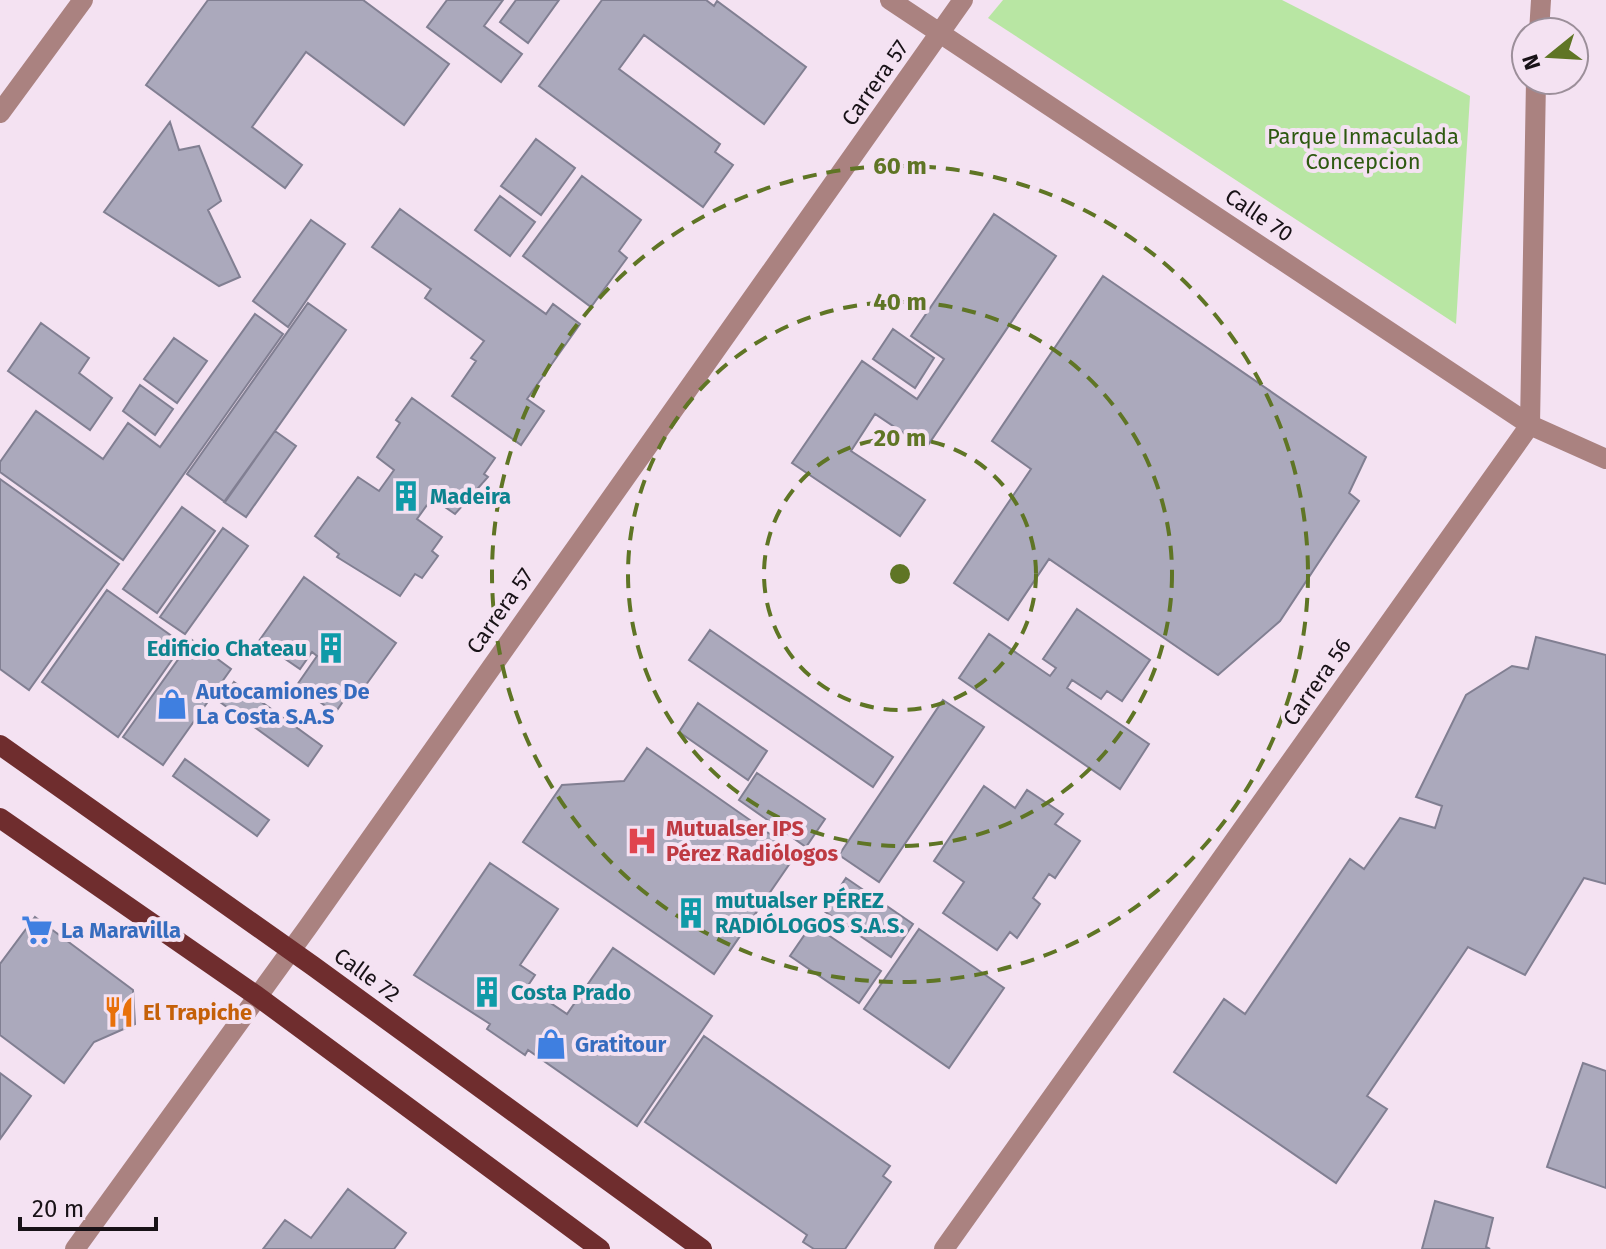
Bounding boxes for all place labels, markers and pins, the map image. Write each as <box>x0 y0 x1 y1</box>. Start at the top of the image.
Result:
building icon: Madeira <box>389 479 423 513</box>
place label: Madeira <box>430 483 511 510</box>
centre of rings <box>886 560 914 588</box>
building icon: Edificio Chateau <box>314 631 348 665</box>
place label: Edificio Chateau <box>147 635 307 662</box>
place label: Autocamiones De La Costa S.A.S <box>195 678 370 730</box>
shop icon: Autocamiones De La Costa S.A.S <box>155 687 189 721</box>
place label: Mutualser IPS Pérez Radiólogos <box>666 815 839 867</box>
hospital icon: Mutualser IPS Pérez Radiólogos <box>625 824 659 858</box>
place label: mutualser PÉREZ RADIÓLOGOS S.A.S. <box>715 887 905 939</box>
building icon: mutualser PÉREZ RADIÓLOGOS S.A.S. <box>674 896 708 930</box>
supermarket icon: La Maravilla <box>20 913 54 947</box>
place label: La Maravilla <box>61 917 181 944</box>
building icon: Costa Prado <box>470 975 504 1009</box>
place label: Costa Prado <box>511 979 631 1006</box>
restaurant icon: El Trapiche <box>102 995 136 1029</box>
place label: El Trapiche <box>143 999 252 1026</box>
shop icon: Gratitour <box>534 1027 568 1061</box>
place label: Gratitour <box>575 1031 667 1058</box>

